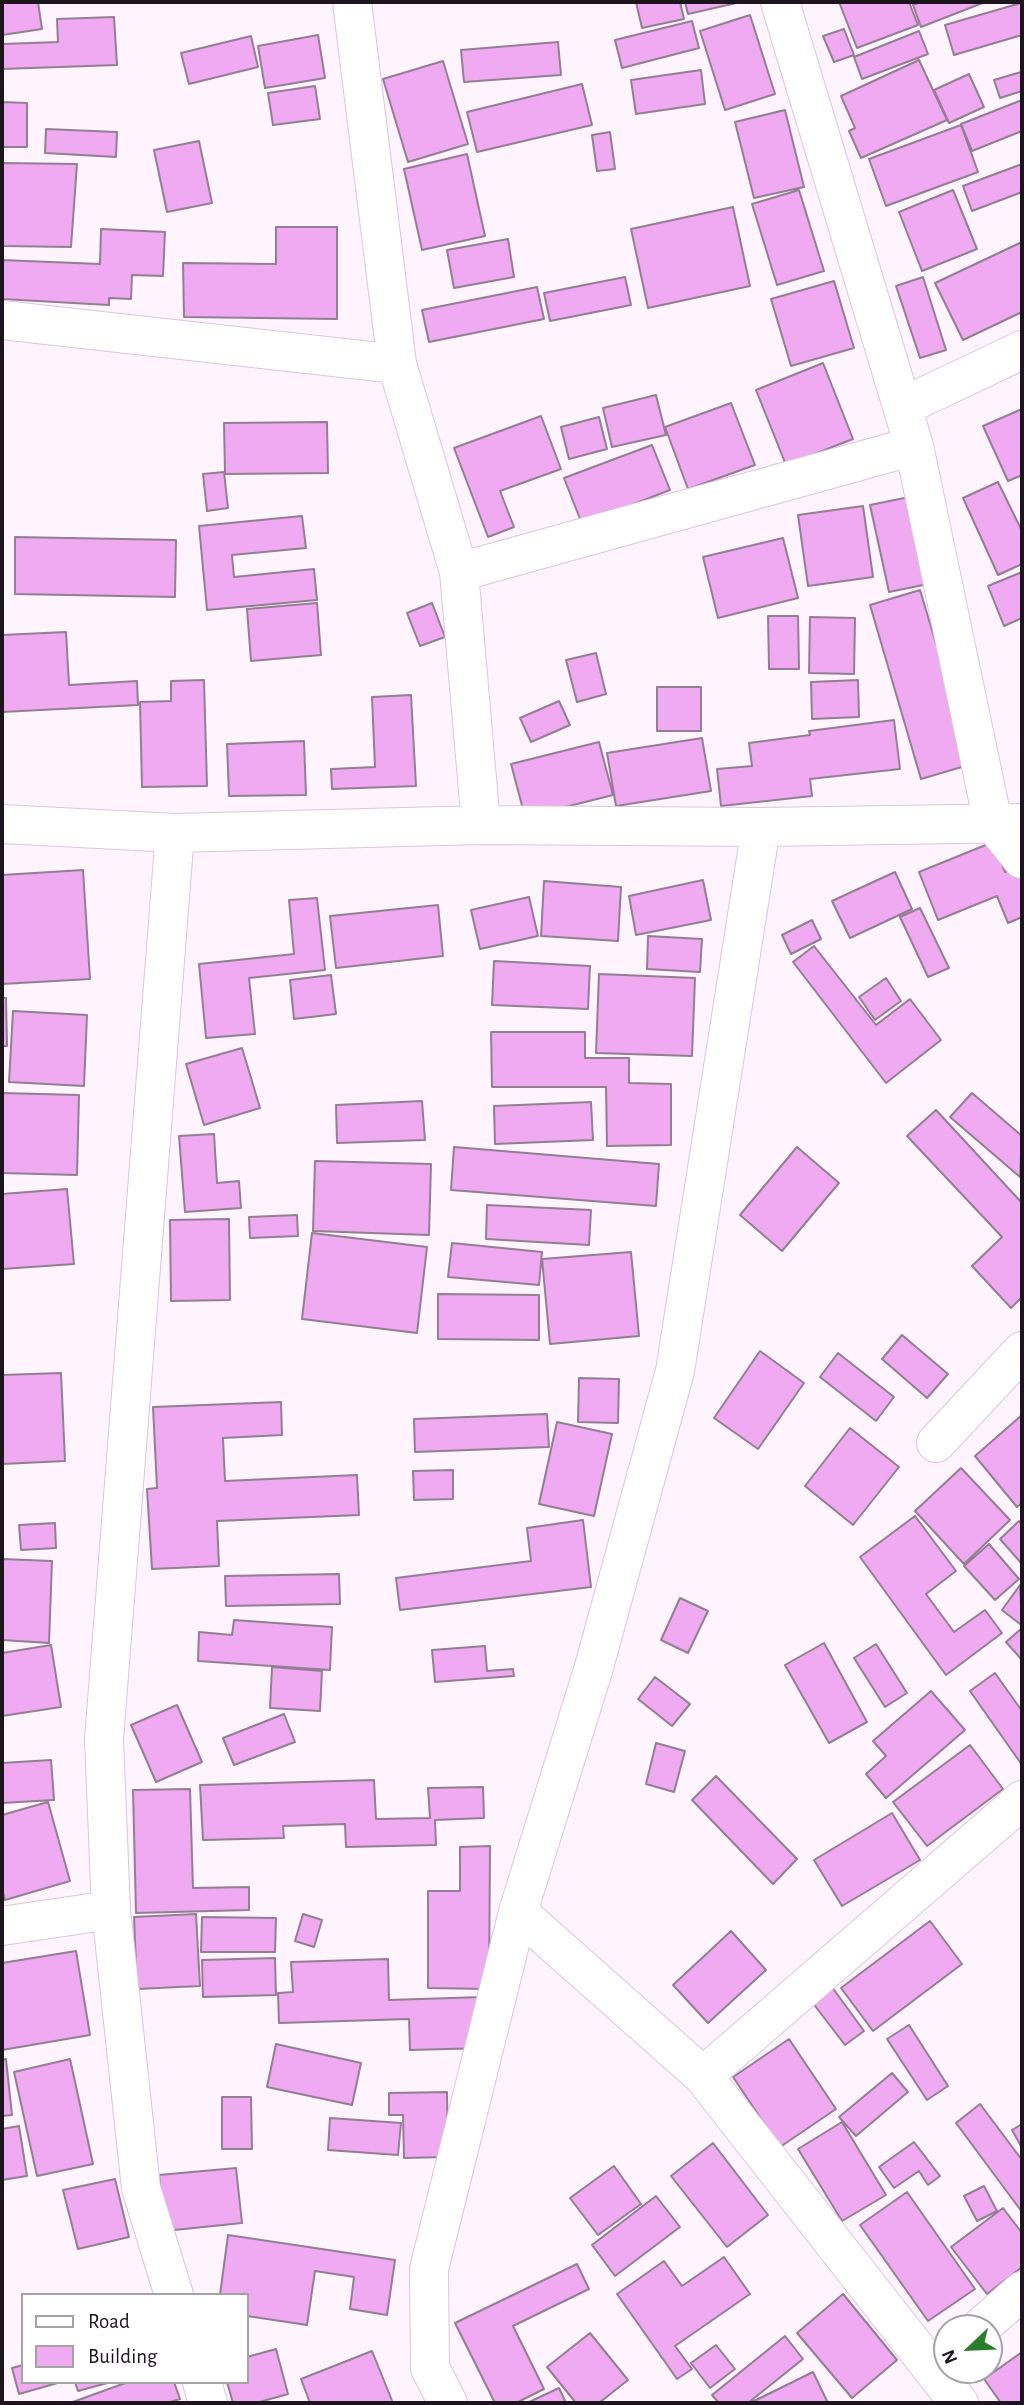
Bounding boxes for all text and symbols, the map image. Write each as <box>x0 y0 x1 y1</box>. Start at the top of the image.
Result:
legend <box>21 2293 248 2384</box>
text: Road <box>88 2311 130 2332</box>
north arrow <box>933 2314 1003 2384</box>
text: Building <box>88 2346 157 2367</box>
text: N <box>939 2347 961 2366</box>

